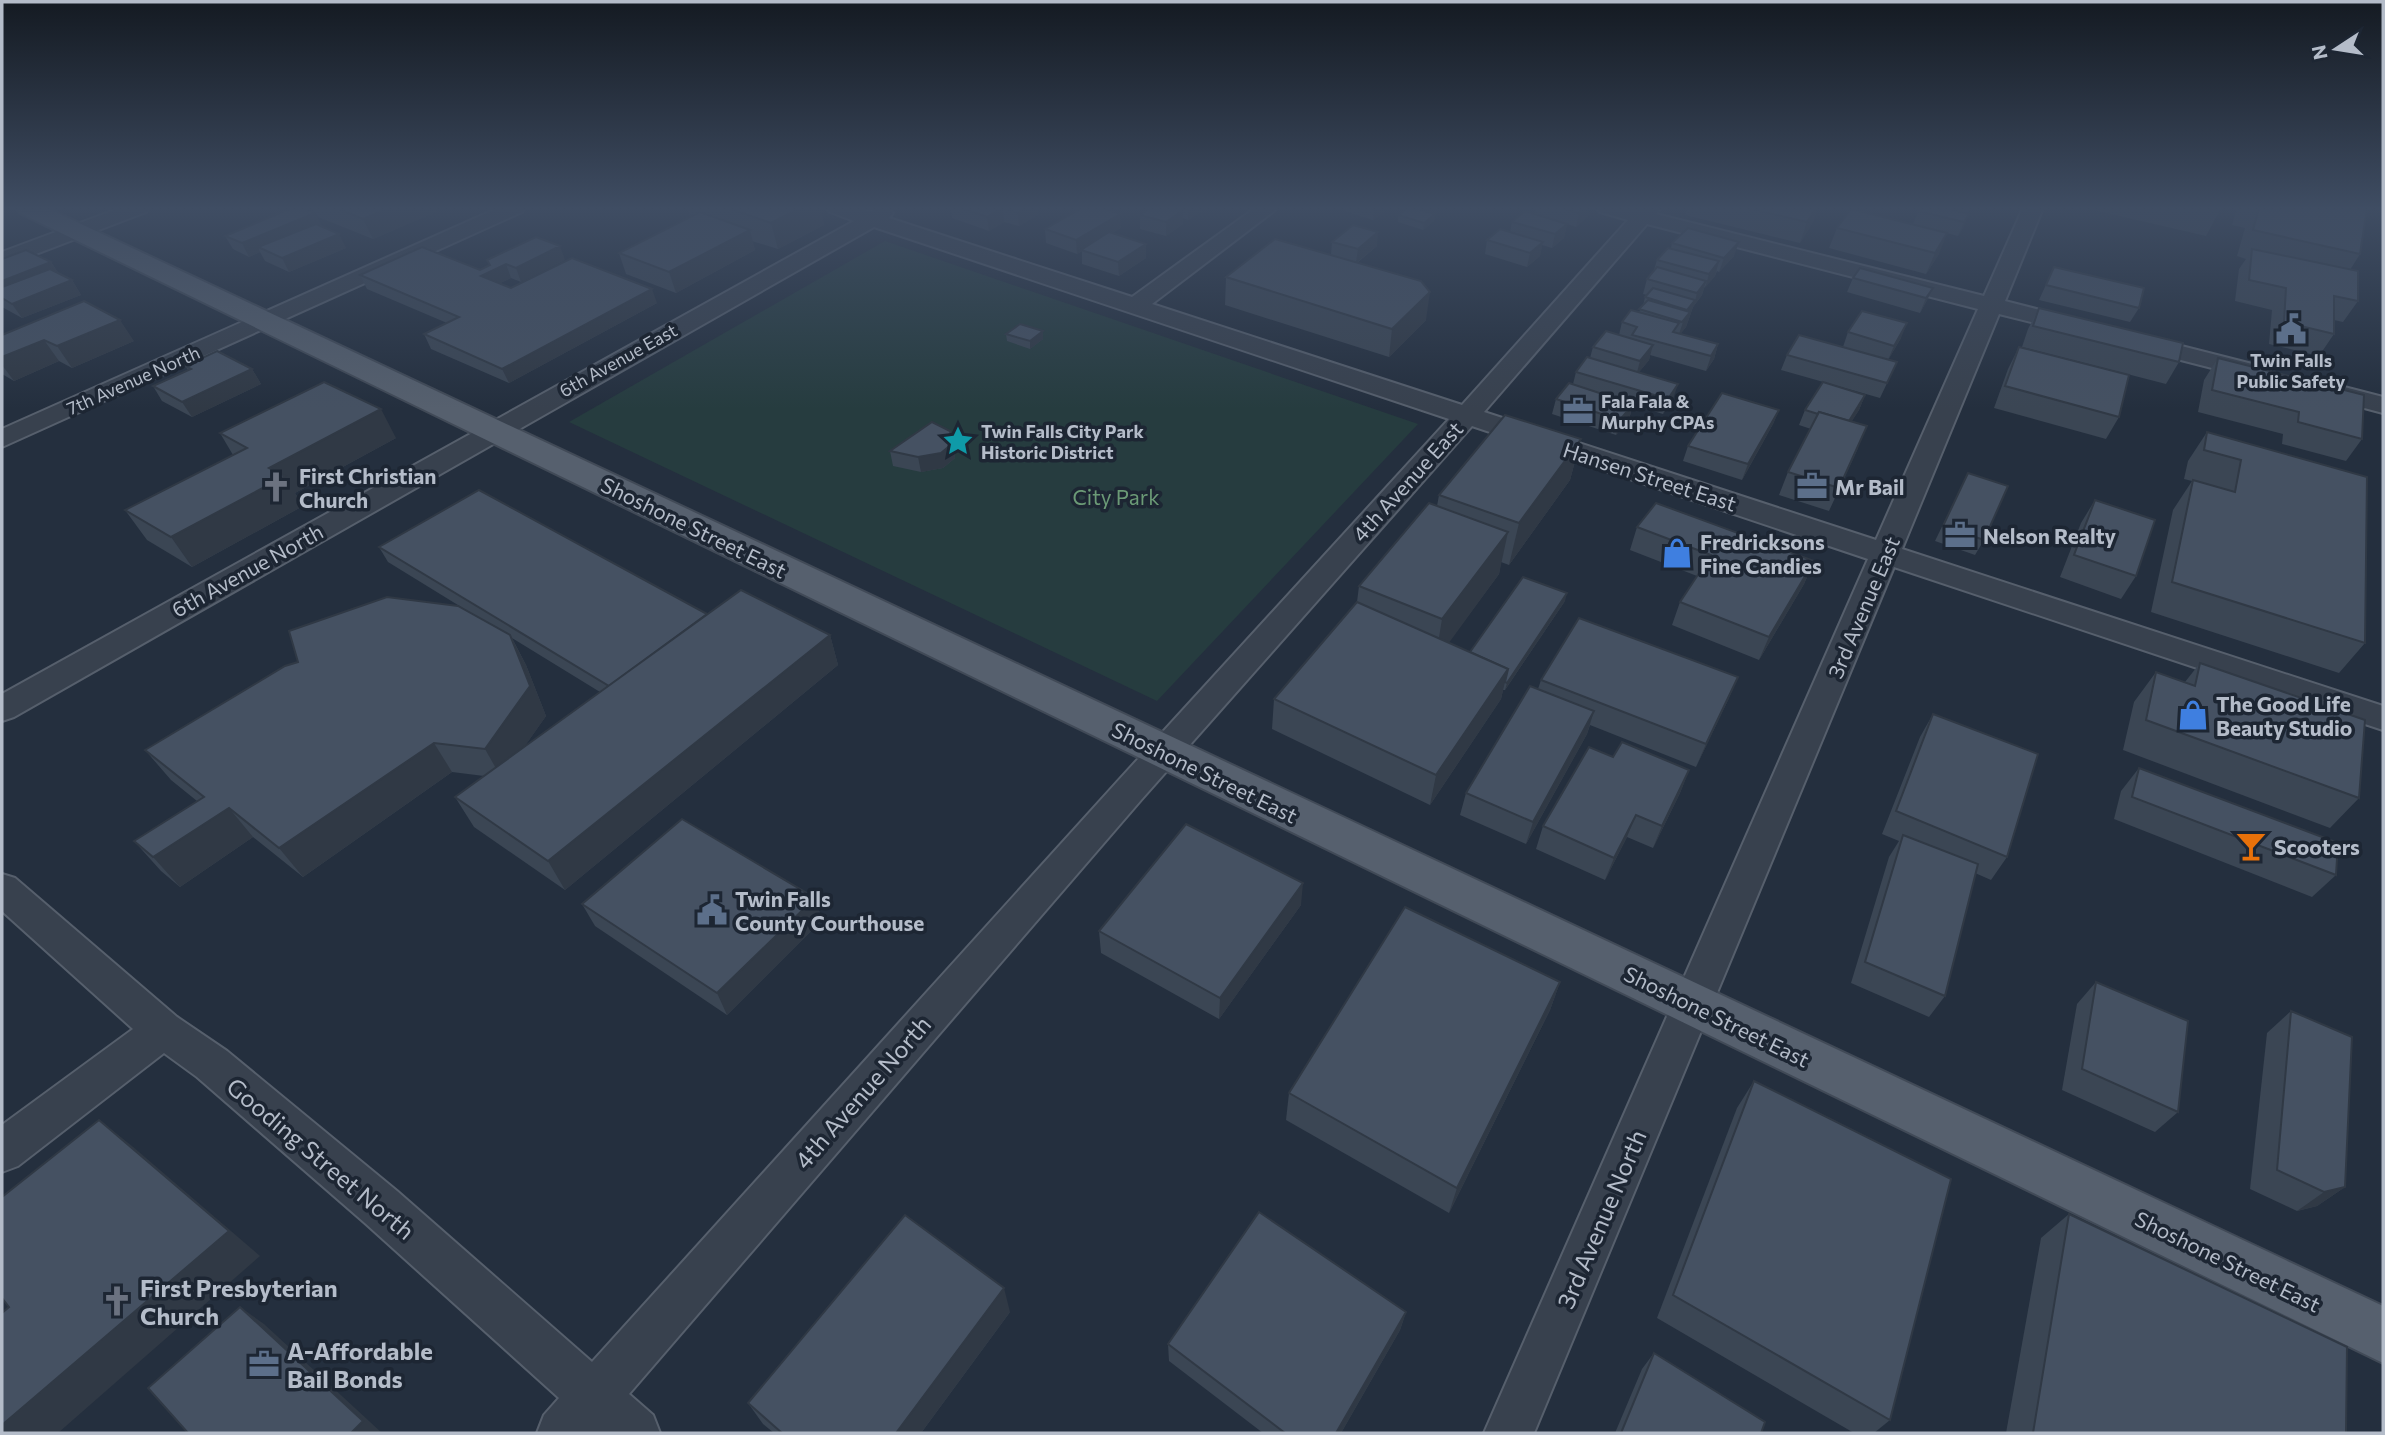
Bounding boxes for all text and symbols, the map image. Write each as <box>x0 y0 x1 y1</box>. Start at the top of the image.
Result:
north arrow <box>2301 14 2371 84</box>
text: N <box>2306 43 2332 62</box>
public building icon: Twin Falls Public Safety <box>2274 312 2308 346</box>
street label: 6th Avenue East <box>555 319 681 401</box>
street label: 7th Avenue North <box>63 341 203 419</box>
place label: Twin Falls Public Safety <box>2237 349 2346 392</box>
place label: Fala Fala & Murphy CPAs <box>1601 390 1714 433</box>
office icon: Fala Fala & Murphy CPAs <box>1561 394 1595 428</box>
street label: 4th Avenue East <box>1347 416 1467 546</box>
place label: Twin Falls City Park Historic District <box>981 420 1144 463</box>
place icon: Twin Falls City Park Historic District <box>941 424 975 458</box>
street label: Hansen Street East <box>1560 436 1740 516</box>
place label: First Christian Church <box>299 463 436 512</box>
office icon: Mr Bail <box>1795 469 1829 503</box>
church icon: First Christian Church <box>259 470 293 504</box>
street label: Shoshone Street East <box>597 471 791 583</box>
place label: Mr Bail <box>1835 474 1904 499</box>
park label: City Park <box>1072 484 1160 509</box>
street label: 6th Avenue North <box>167 518 327 622</box>
office icon: Nelson Realty <box>1943 518 1977 552</box>
place label: Nelson Realty <box>1983 523 2117 548</box>
place label: Fredricksons Fine Candies <box>1700 529 1825 578</box>
street label: 3rd Avenue East <box>1822 532 1904 682</box>
shop icon: Fredricksons Fine Candies <box>1660 536 1694 570</box>
place label: The Good Life Beauty Studio <box>2216 691 2352 740</box>
shop icon: The Good Life Beauty Studio <box>2176 698 2210 732</box>
street label: Shoshone Street East <box>1108 716 1302 828</box>
bar icon: Scooters <box>2234 829 2268 863</box>
place label: Scooters <box>2274 834 2360 859</box>
place label: Twin Falls County Courthouse <box>735 886 924 935</box>
public building icon: Twin Falls County Courthouse <box>695 893 729 927</box>
street label: Shoshone Street East <box>1620 960 1814 1072</box>
street label: 4th Avenue North <box>788 1010 936 1174</box>
street label: Gooding Street North <box>221 1071 421 1245</box>
street label: 3rd Avenue North <box>1550 1125 1652 1313</box>
street label: Shoshone Street East <box>2131 1205 2325 1317</box>
place label: First Presbyterian Church <box>140 1273 338 1330</box>
church icon: First Presbyterian Church <box>100 1284 134 1318</box>
place label: A-Affordable Bail Bonds <box>287 1336 433 1393</box>
office icon: A-Affordable Bail Bonds <box>247 1347 281 1381</box>

